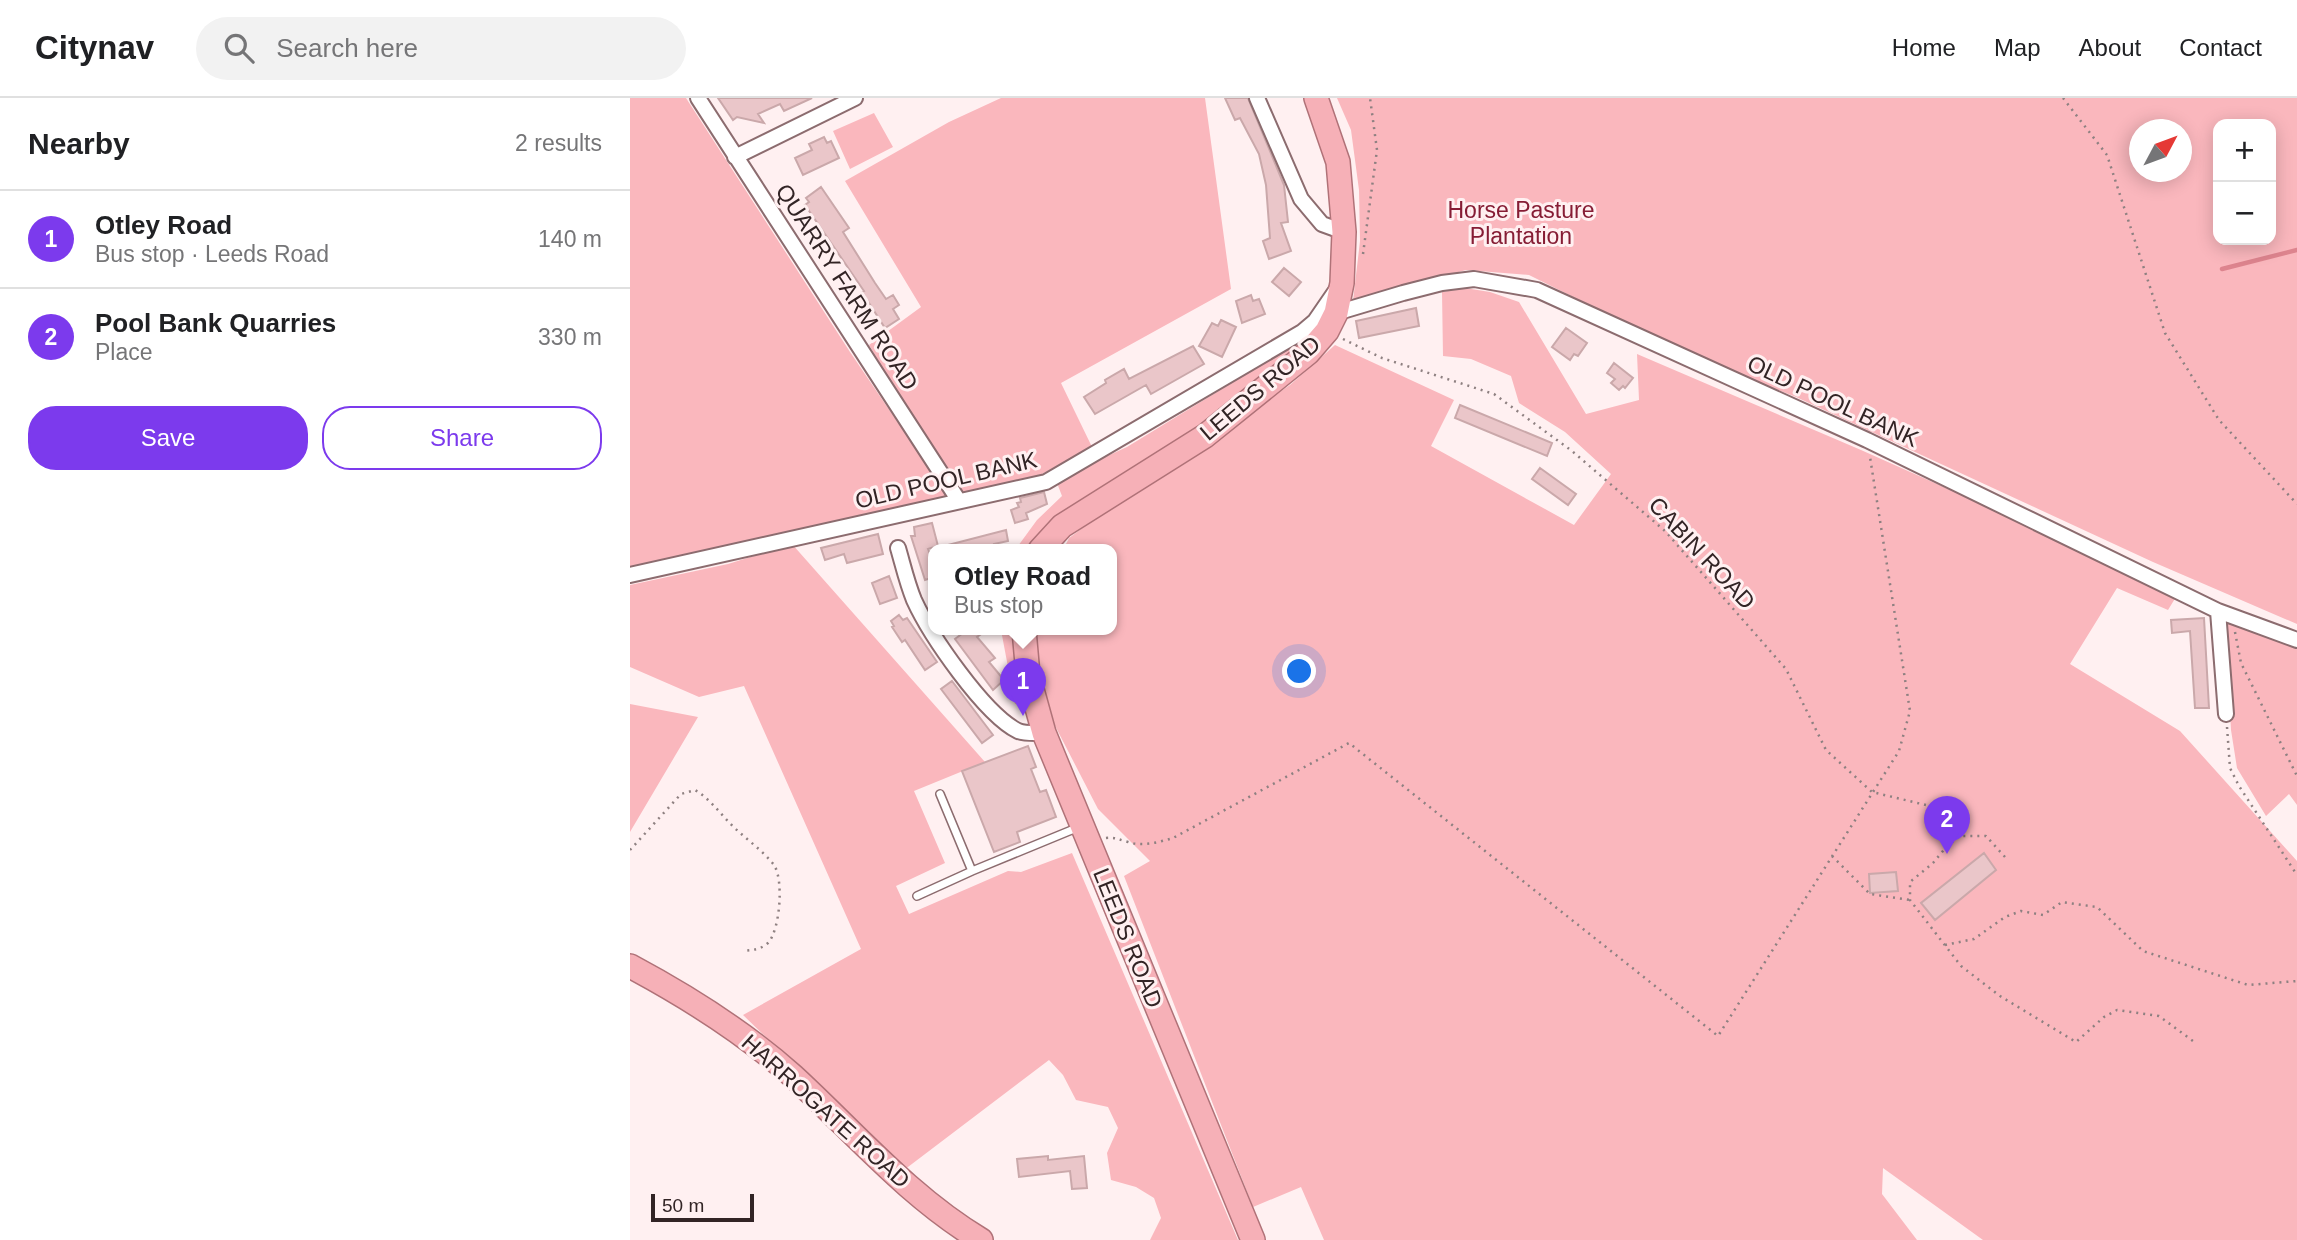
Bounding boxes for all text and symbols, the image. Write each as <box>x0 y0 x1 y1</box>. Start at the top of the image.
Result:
search box <box>196 17 686 80</box>
text: Citynav <box>35 29 154 66</box>
icon: search <box>220 29 258 67</box>
text: Search here <box>276 33 418 63</box>
text: Home <box>1892 34 1956 61</box>
text: Map <box>1994 34 2041 61</box>
text: About <box>2079 34 2141 61</box>
text: Contact <box>2179 34 2262 61</box>
north arrow <box>2129 119 2192 182</box>
map controls <box>2213 119 2276 245</box>
button: + <box>2213 119 2276 182</box>
text: Nearby <box>28 127 130 160</box>
text: 2 results <box>515 130 602 156</box>
street label: QUARRY FARM ROAD <box>771 179 923 395</box>
button: − <box>2213 182 2276 245</box>
park label: Horse Pasture Plantation <box>1447 197 1595 249</box>
text: Otley Road <box>95 210 232 240</box>
text: 1 <box>45 226 57 252</box>
text: 140 m <box>538 226 602 252</box>
text: Bus stop · Leeds Road <box>95 241 329 267</box>
text: Pool Bank Quarries <box>95 308 336 338</box>
text: 2 <box>45 324 57 350</box>
text: 330 m <box>538 324 602 350</box>
street label: LEEDS ROAD <box>1195 330 1325 446</box>
text: Place <box>95 339 153 365</box>
street label: OLD POOL BANK <box>1743 350 1923 452</box>
button: Save <box>28 406 308 470</box>
button: Share <box>322 406 602 470</box>
street label: OLD POOL BANK <box>853 446 1040 514</box>
street label: CABIN ROAD <box>1644 492 1760 614</box>
popup <box>928 544 1117 635</box>
text: Otley Road <box>954 561 1091 591</box>
text: Bus stop <box>954 592 1043 618</box>
your location <box>1282 654 1316 688</box>
pin: 1 <box>1000 658 1046 716</box>
pin: 2 <box>1924 796 1970 854</box>
street label: LEEDS ROAD <box>1088 864 1168 1012</box>
street label: HARROGATE ROAD <box>737 1029 915 1193</box>
scale bar <box>651 1191 754 1223</box>
text: 50 m <box>662 1195 704 1216</box>

